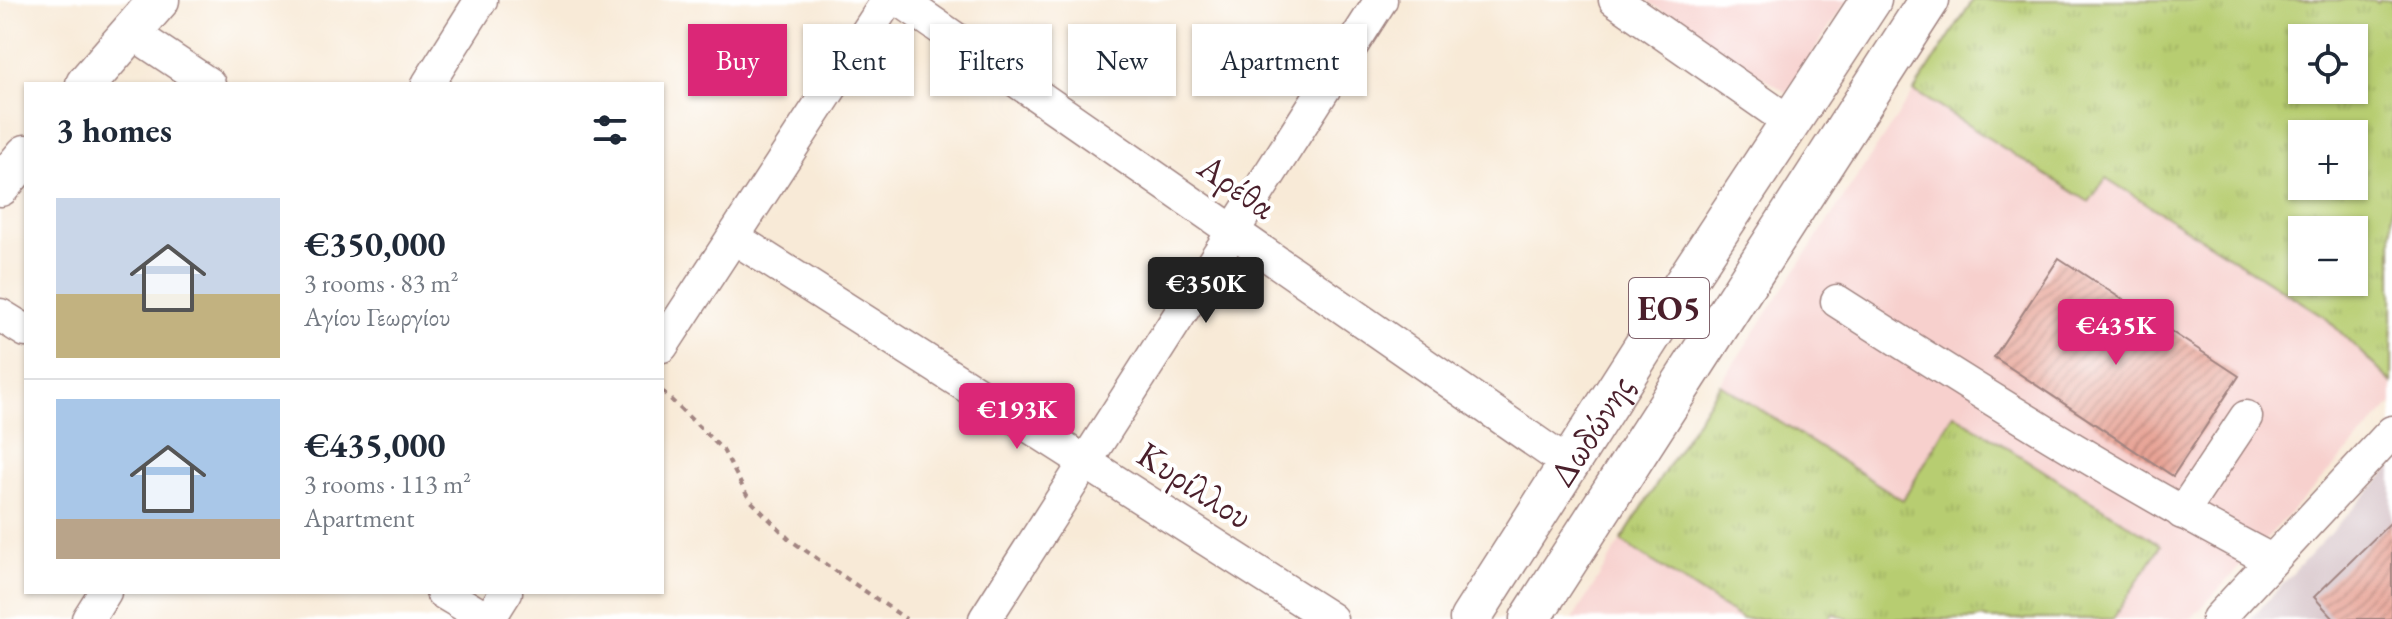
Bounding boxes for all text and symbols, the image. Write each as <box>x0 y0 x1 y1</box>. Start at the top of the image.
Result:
chip: Buy <box>688 24 787 96</box>
chip: Rent <box>803 24 914 96</box>
chip: Filters <box>930 24 1052 96</box>
chip: New <box>1068 24 1176 96</box>
chip: Apartment <box>1192 24 1367 96</box>
map controls <box>2288 24 2368 296</box>
button: locate <box>2288 24 2368 104</box>
text: 3 homes <box>56 108 172 152</box>
icon: filters <box>588 108 632 152</box>
button: + <box>2288 120 2368 200</box>
street label: Αρέθα <box>1188 142 1285 230</box>
button: − <box>2288 216 2368 296</box>
text: €350,000 <box>304 222 445 266</box>
icon: home <box>120 230 216 326</box>
pin: €350K <box>1150 257 1262 325</box>
text: 3 rooms · 83 m² <box>304 266 459 300</box>
text: €350K <box>1166 266 1246 300</box>
road number: ΕΟ5 <box>1629 278 1709 338</box>
pin: €435K <box>2060 299 2172 367</box>
text: Αγίου Γεωργίου <box>304 300 451 334</box>
text: €435K <box>2076 308 2156 342</box>
street label: Δωδώνης <box>1538 366 1644 495</box>
pin: €193K <box>961 383 1073 451</box>
text: €193K <box>977 392 1057 426</box>
text: €435,000 <box>304 423 445 467</box>
street label: Κυρίλλου <box>1129 430 1261 540</box>
icon: home <box>120 431 216 527</box>
text: 3 rooms · 113 m² <box>304 467 471 501</box>
text: Apartment <box>304 501 414 535</box>

